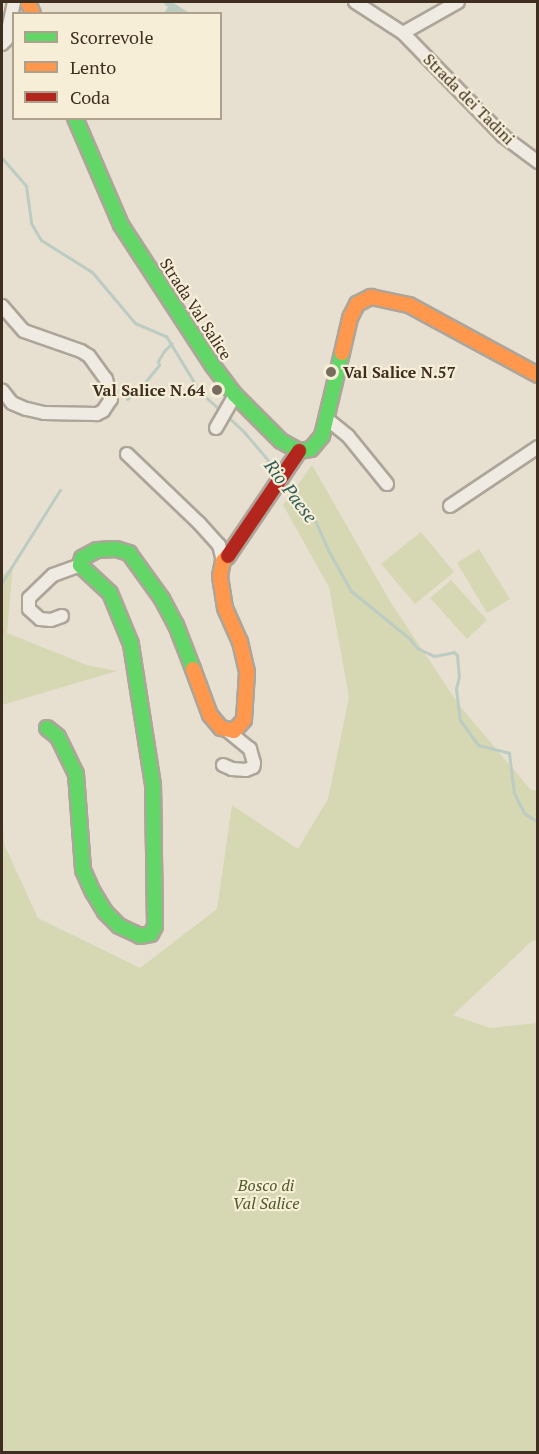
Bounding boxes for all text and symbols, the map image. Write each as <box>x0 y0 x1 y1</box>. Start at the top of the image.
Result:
legend <box>12 12 222 120</box>
text: Scorrevole <box>70 25 153 49</box>
street label: Strada dei Tadini <box>420 50 518 148</box>
text: Lento <box>70 55 116 79</box>
text: Coda <box>70 85 110 109</box>
street label: Strada Val Salice <box>156 254 236 364</box>
place label: Val Salice N.57 <box>343 362 456 382</box>
marker: Val Salice N.57 <box>324 365 338 379</box>
place label: Val Salice N.64 <box>92 380 205 400</box>
marker: Val Salice N.64 <box>210 383 224 397</box>
water label: Rio Paese <box>260 455 322 527</box>
park label: Bosco di Val Salice <box>233 1175 299 1213</box>

